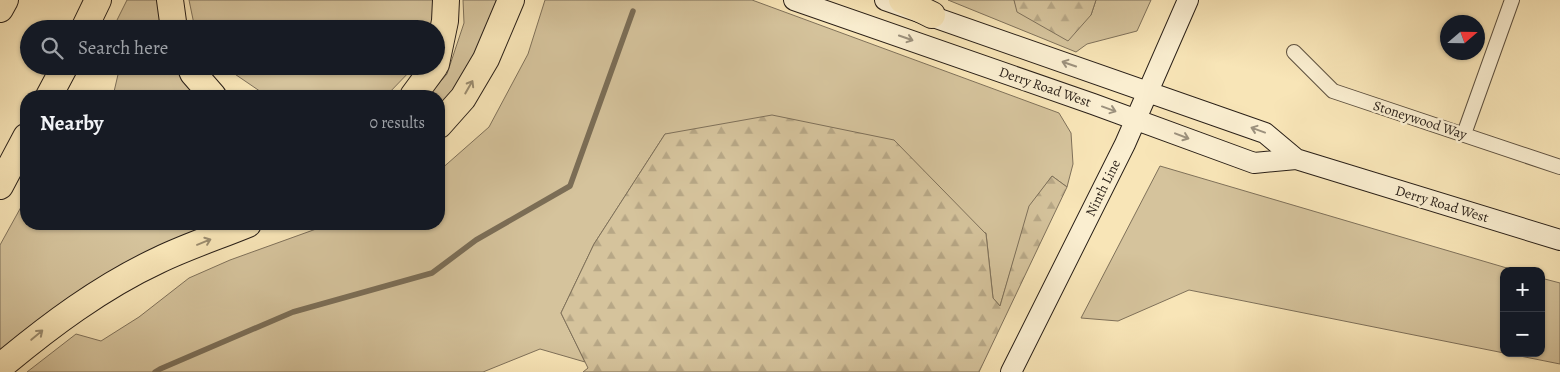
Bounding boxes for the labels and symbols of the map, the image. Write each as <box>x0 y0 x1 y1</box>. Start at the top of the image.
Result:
north arrow <box>1440 15 1485 60</box>
one-way arrow <box>898 34 913 43</box>
one-way arrow <box>1062 59 1078 68</box>
street label: Derry Road West <box>996 62 1094 112</box>
one-way arrow <box>465 81 475 95</box>
street label: Stoneywood Way <box>1371 96 1470 144</box>
one-way arrow <box>1101 105 1116 114</box>
one-way arrow <box>1251 125 1266 134</box>
one-way arrow <box>1174 132 1189 141</box>
street label: Ninth Line <box>1081 156 1125 220</box>
street label: Derry Road West <box>1393 181 1491 227</box>
one-way arrow <box>196 237 211 246</box>
one-way arrow <box>31 330 44 341</box>

